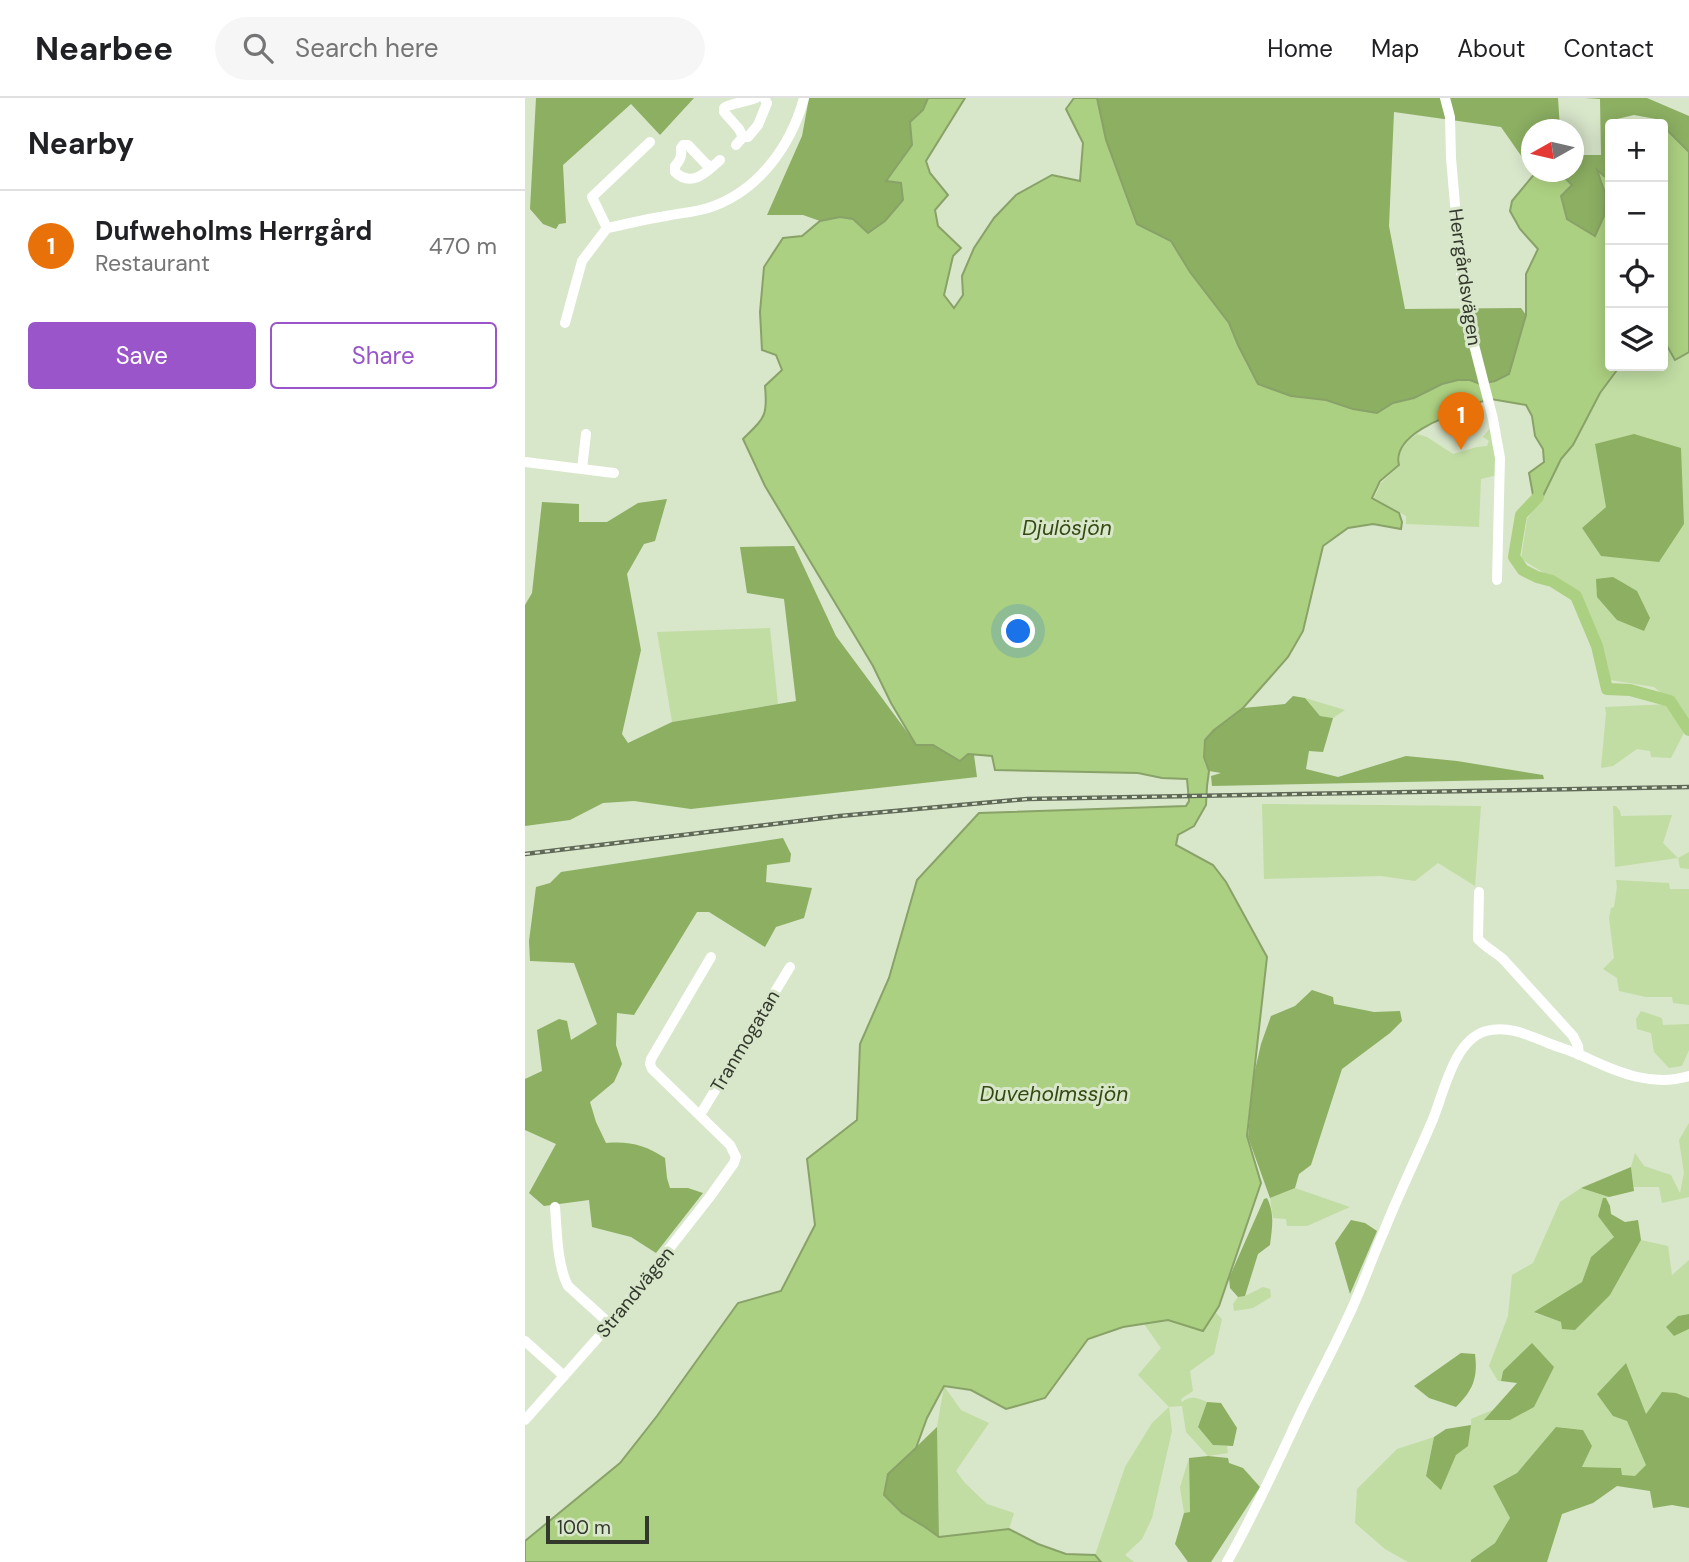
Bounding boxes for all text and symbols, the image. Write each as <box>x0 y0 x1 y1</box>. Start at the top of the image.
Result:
search box <box>215 17 705 80</box>
text: Nearbee <box>35 27 173 70</box>
icon: search <box>239 29 277 67</box>
text: Search here <box>295 31 439 65</box>
text: Home <box>1267 33 1333 64</box>
text: Map <box>1371 33 1419 64</box>
text: About <box>1457 33 1526 64</box>
text: Contact <box>1564 33 1654 64</box>
north arrow <box>1521 119 1584 182</box>
map controls <box>1605 119 1668 371</box>
button: + <box>1605 119 1668 182</box>
text: Nearby <box>28 124 134 163</box>
button: − <box>1605 182 1668 245</box>
street label: Herrgårdsvägen <box>1443 207 1487 347</box>
text: Dufweholms Herrgård <box>95 214 372 248</box>
text: 1 <box>47 231 55 261</box>
text: 470 m <box>429 231 497 261</box>
button: locate <box>1605 245 1668 308</box>
text: Restaurant <box>95 248 210 278</box>
button: layers <box>1605 308 1668 371</box>
button: Save <box>28 322 256 389</box>
button: Share <box>270 322 497 389</box>
pin: 1 <box>1438 392 1484 450</box>
water label: Djulösjön <box>1022 514 1112 542</box>
your location <box>1001 614 1035 648</box>
street label: Tranmogatan <box>705 985 785 1097</box>
water label: Duveholmssjön <box>980 1080 1128 1108</box>
street label: Strandvägen <box>591 1241 679 1343</box>
scale bar <box>546 1513 649 1545</box>
text: 100 m <box>557 1515 611 1540</box>

